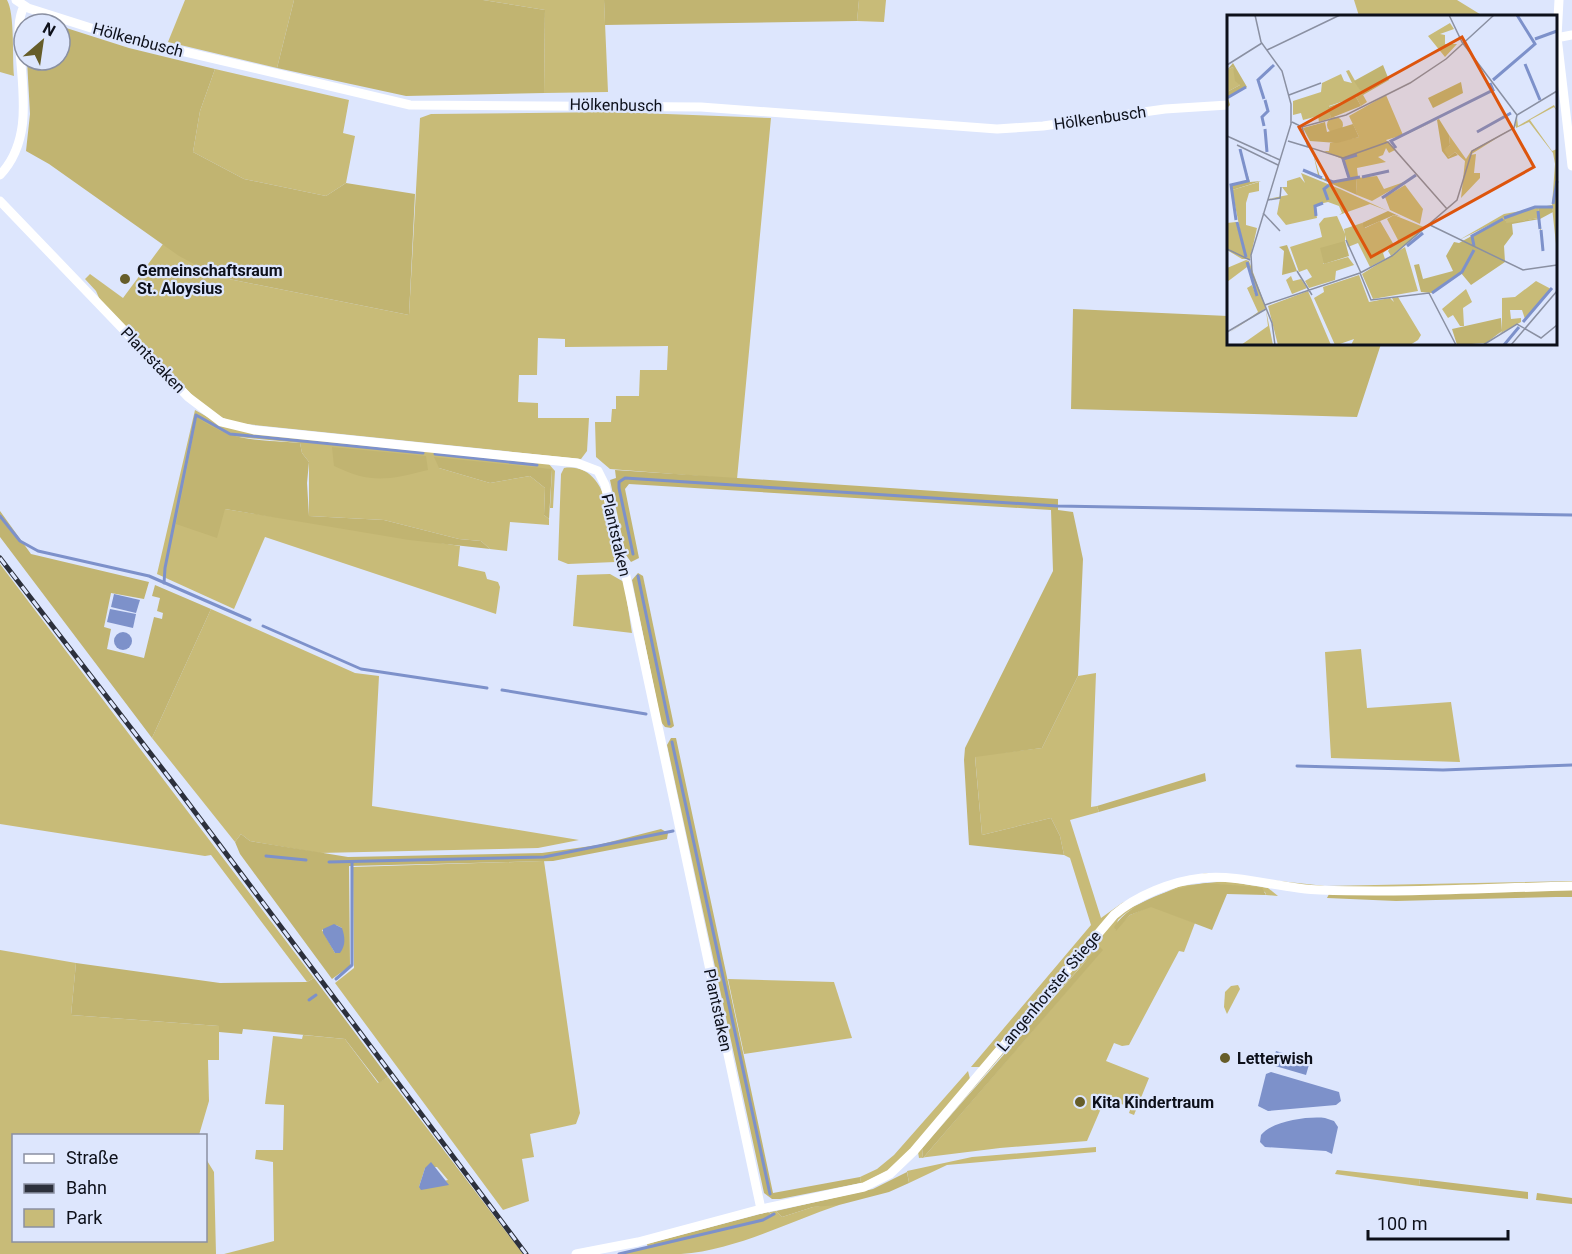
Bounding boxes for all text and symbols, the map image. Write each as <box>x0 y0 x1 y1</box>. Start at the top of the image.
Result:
north arrow <box>12 12 72 72</box>
inset map <box>1227 15 1557 345</box>
text: N <box>39 18 59 40</box>
street label: Hölkenbusch <box>91 19 185 61</box>
street label: Hölkenbusch <box>569 95 663 115</box>
street label: Hölkenbusch <box>1053 102 1147 134</box>
place label: Gemeinschaftsraum St. Aloysius <box>137 261 283 298</box>
marker: Gemeinschaftsraum St. Aloysius <box>118 272 132 286</box>
street label: Plantstaken <box>117 323 189 397</box>
street label: Plantstaken <box>597 492 635 578</box>
street label: Langenhorster Stiege <box>993 927 1105 1055</box>
street label: Plantstaken <box>700 967 736 1053</box>
place label: Letterwish <box>1237 1049 1313 1068</box>
marker: Letterwish <box>1218 1051 1232 1065</box>
place label: Kita Kindertraum <box>1092 1093 1214 1112</box>
marker: Kita Kindertraum <box>1073 1095 1087 1109</box>
legend <box>12 1134 207 1242</box>
text: Straße <box>66 1147 118 1168</box>
text: Bahn <box>66 1177 107 1198</box>
scale bar <box>1368 1203 1508 1241</box>
text: Park <box>66 1207 103 1228</box>
text: 100 m <box>1377 1213 1428 1234</box>

